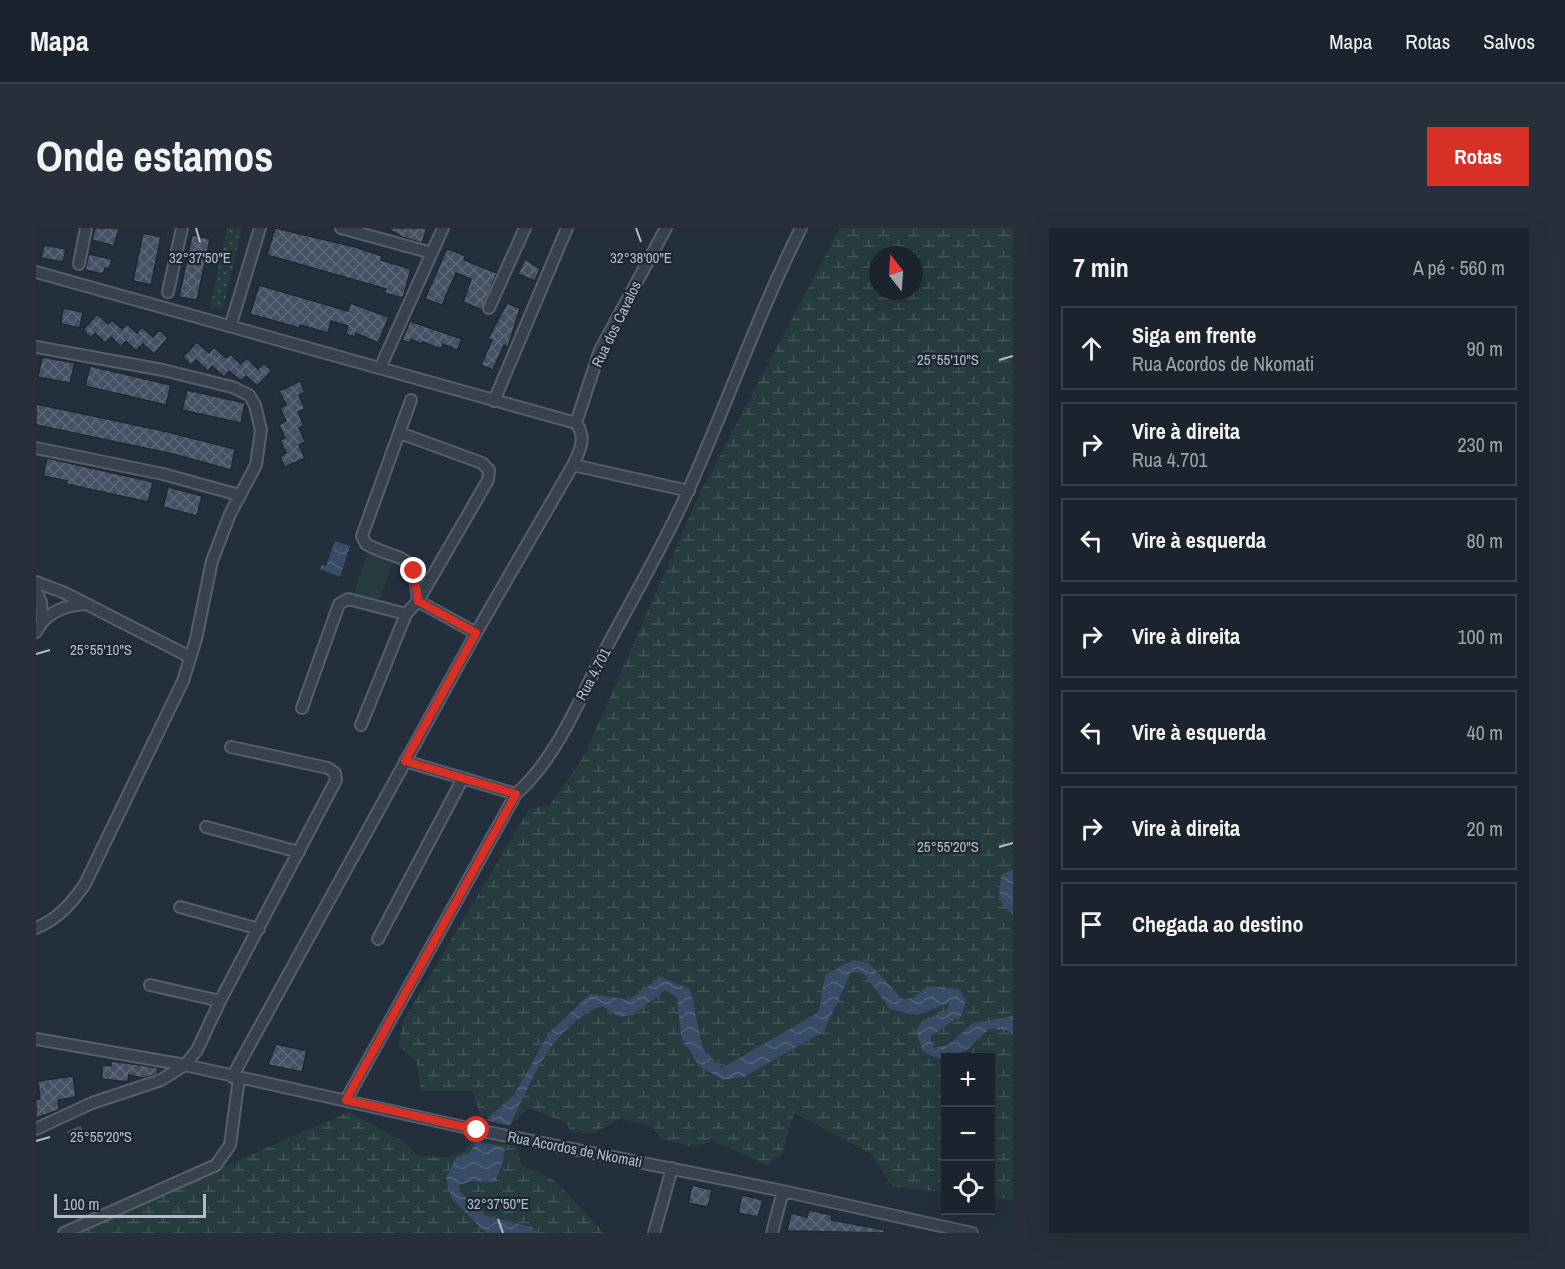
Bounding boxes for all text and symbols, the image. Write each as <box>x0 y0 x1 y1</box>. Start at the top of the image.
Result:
text: Mapa <box>30 22 89 60</box>
text: Mapa <box>1329 27 1372 56</box>
text: Rotas <box>1405 27 1450 56</box>
text: Salvos <box>1483 27 1535 56</box>
button: Rotas <box>1427 127 1529 186</box>
text: Onde estamos <box>36 128 273 184</box>
north arrow <box>869 246 923 300</box>
text: 32°37'50"E <box>169 247 231 268</box>
text: 32°38'00"E <box>610 247 672 268</box>
text: 7 min <box>1073 250 1129 285</box>
text: A pé · 560 m <box>1413 254 1505 281</box>
street label: Rua dos Cavalos <box>586 277 646 371</box>
text: Siga em frente <box>1132 320 1256 350</box>
icon: ahead <box>1075 332 1108 365</box>
text: 90 m <box>1467 335 1503 362</box>
text: 25°55'10"S <box>917 349 979 370</box>
text: Rua Acordos de Nkomati <box>1132 350 1314 377</box>
text: Vire à direita <box>1132 416 1240 446</box>
icon: right <box>1075 428 1108 461</box>
text: 230 m <box>1457 431 1503 458</box>
text: Rua 4.701 <box>1132 446 1208 473</box>
icon: left <box>1075 524 1108 557</box>
text: Vire à esquerda <box>1132 525 1266 555</box>
text: 80 m <box>1467 527 1503 554</box>
route end <box>400 557 426 583</box>
icon: right <box>1075 620 1108 653</box>
text: Vire à direita <box>1132 621 1240 651</box>
text: 100 m <box>1457 623 1503 650</box>
text: 25°55'10"S <box>70 639 132 660</box>
street label: Rua 4.701 <box>570 644 616 704</box>
icon: left <box>1075 716 1108 749</box>
text: Vire à esquerda <box>1132 717 1266 747</box>
text: 40 m <box>1467 719 1503 746</box>
icon: right <box>1075 812 1108 845</box>
text: Vire à direita <box>1132 813 1240 843</box>
text: 20 m <box>1467 815 1503 842</box>
text: 25°55'20"S <box>917 836 979 857</box>
icon: arrive <box>1075 908 1108 941</box>
text: Chegada ao destino <box>1132 909 1303 939</box>
map controls <box>941 1053 995 1215</box>
button: + <box>941 1053 995 1107</box>
button: − <box>941 1107 995 1161</box>
route start <box>463 1116 489 1142</box>
text: 25°55'20"S <box>70 1126 132 1147</box>
street label: Rua Acordos de Nkomati <box>506 1126 644 1172</box>
button: locate <box>941 1161 995 1215</box>
scale bar <box>54 1191 206 1218</box>
text: 100 m <box>63 1193 99 1215</box>
text: 32°37'50"E <box>467 1193 529 1214</box>

